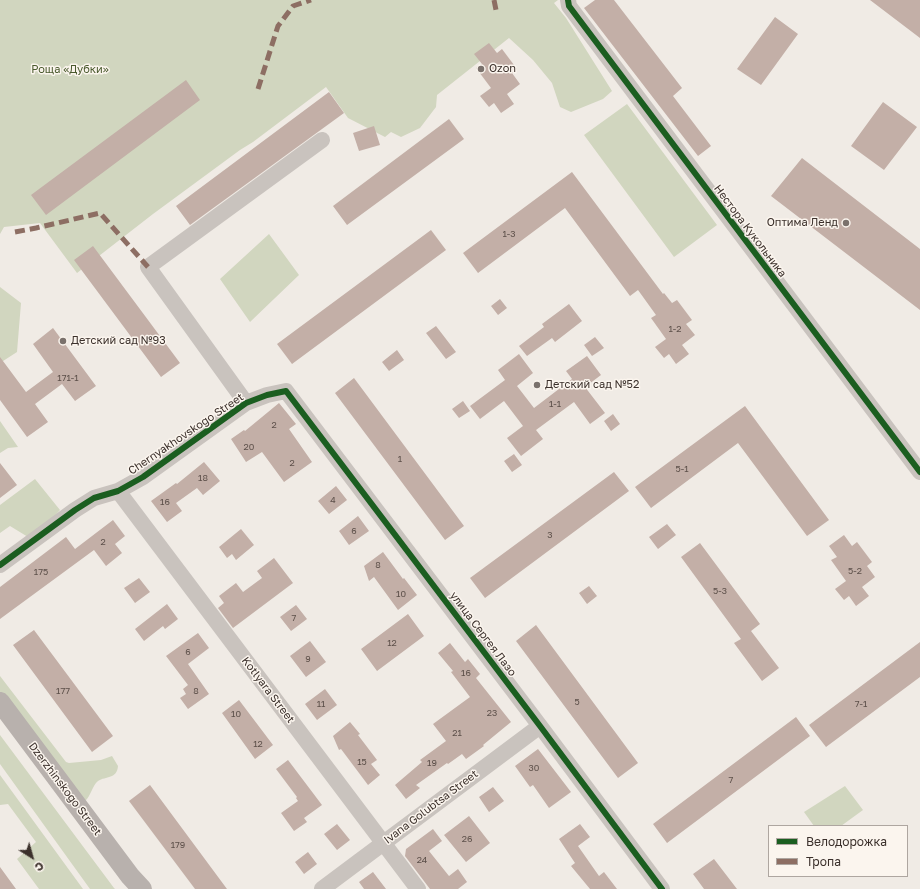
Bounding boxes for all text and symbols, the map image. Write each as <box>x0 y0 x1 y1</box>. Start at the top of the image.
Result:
place label: Ozon <box>489 62 516 76</box>
park label: Роща «Дубки» <box>31 63 109 77</box>
marker: Ozon <box>476 64 486 74</box>
street label: Нестора Кукольника <box>711 182 789 280</box>
place label: Оптима Ленд <box>767 216 838 230</box>
marker: Оптима Ленд <box>841 218 851 228</box>
house number: 1-3 <box>502 229 516 239</box>
house number: 1-2 <box>668 324 682 334</box>
place label: Детский сад №93 <box>71 334 166 348</box>
marker: Детский сад №93 <box>58 336 68 346</box>
house number: 171-1 <box>57 373 79 383</box>
place label: Детский сад №52 <box>545 378 639 392</box>
marker: Детский сад №52 <box>532 380 542 390</box>
street label: Chernyakhovskogo Street <box>126 390 246 478</box>
house number: 1-1 <box>549 399 561 409</box>
house number: 2 <box>271 420 277 430</box>
house number: 20 <box>244 442 254 452</box>
house number: 1 <box>398 454 402 464</box>
house number: 2 <box>289 458 295 468</box>
house number: 5-1 <box>675 464 689 474</box>
house number: 18 <box>198 473 208 483</box>
house number: 4 <box>330 495 336 505</box>
house number: 16 <box>160 497 170 507</box>
house number: 6 <box>351 526 357 536</box>
house number: 3 <box>547 530 553 540</box>
house number: 2 <box>100 537 106 547</box>
house number: 8 <box>375 560 381 570</box>
house number: 5-2 <box>848 566 862 576</box>
house number: 175 <box>34 567 48 577</box>
house number: 5-3 <box>713 586 727 596</box>
house number: 10 <box>396 589 406 599</box>
street label: улица Сергея Лазо <box>447 589 519 679</box>
house number: 7 <box>292 613 296 623</box>
house number: 12 <box>387 638 397 648</box>
house number: 6 <box>185 647 191 657</box>
street label: Kotlyara Street <box>239 654 297 726</box>
house number: 9 <box>305 654 311 664</box>
house number: 16 <box>461 668 471 678</box>
house number: 177 <box>56 686 70 696</box>
house number: 8 <box>193 686 199 696</box>
house number: 5 <box>574 697 580 707</box>
house number: 11 <box>317 699 325 709</box>
house number: 7-1 <box>855 699 867 709</box>
house number: 23 <box>487 708 497 718</box>
house number: 10 <box>231 709 241 719</box>
house number: 21 <box>452 728 462 738</box>
house number: 12 <box>253 739 263 749</box>
street label: Dzerzhinskogo Street <box>26 740 104 838</box>
house number: 15 <box>357 757 367 767</box>
house number: 19 <box>427 758 437 768</box>
house number: 30 <box>529 763 539 773</box>
street label: Ivana Golubtsa Street <box>381 767 481 847</box>
house number: 7 <box>729 775 733 785</box>
legend <box>768 825 908 877</box>
house number: 26 <box>462 834 472 844</box>
text: Велодорожка <box>806 834 887 849</box>
north arrow <box>12 837 52 877</box>
house number: 179 <box>171 840 185 850</box>
text: Тропа <box>806 854 841 869</box>
house number: 24 <box>417 855 427 865</box>
text: С <box>32 859 47 875</box>

